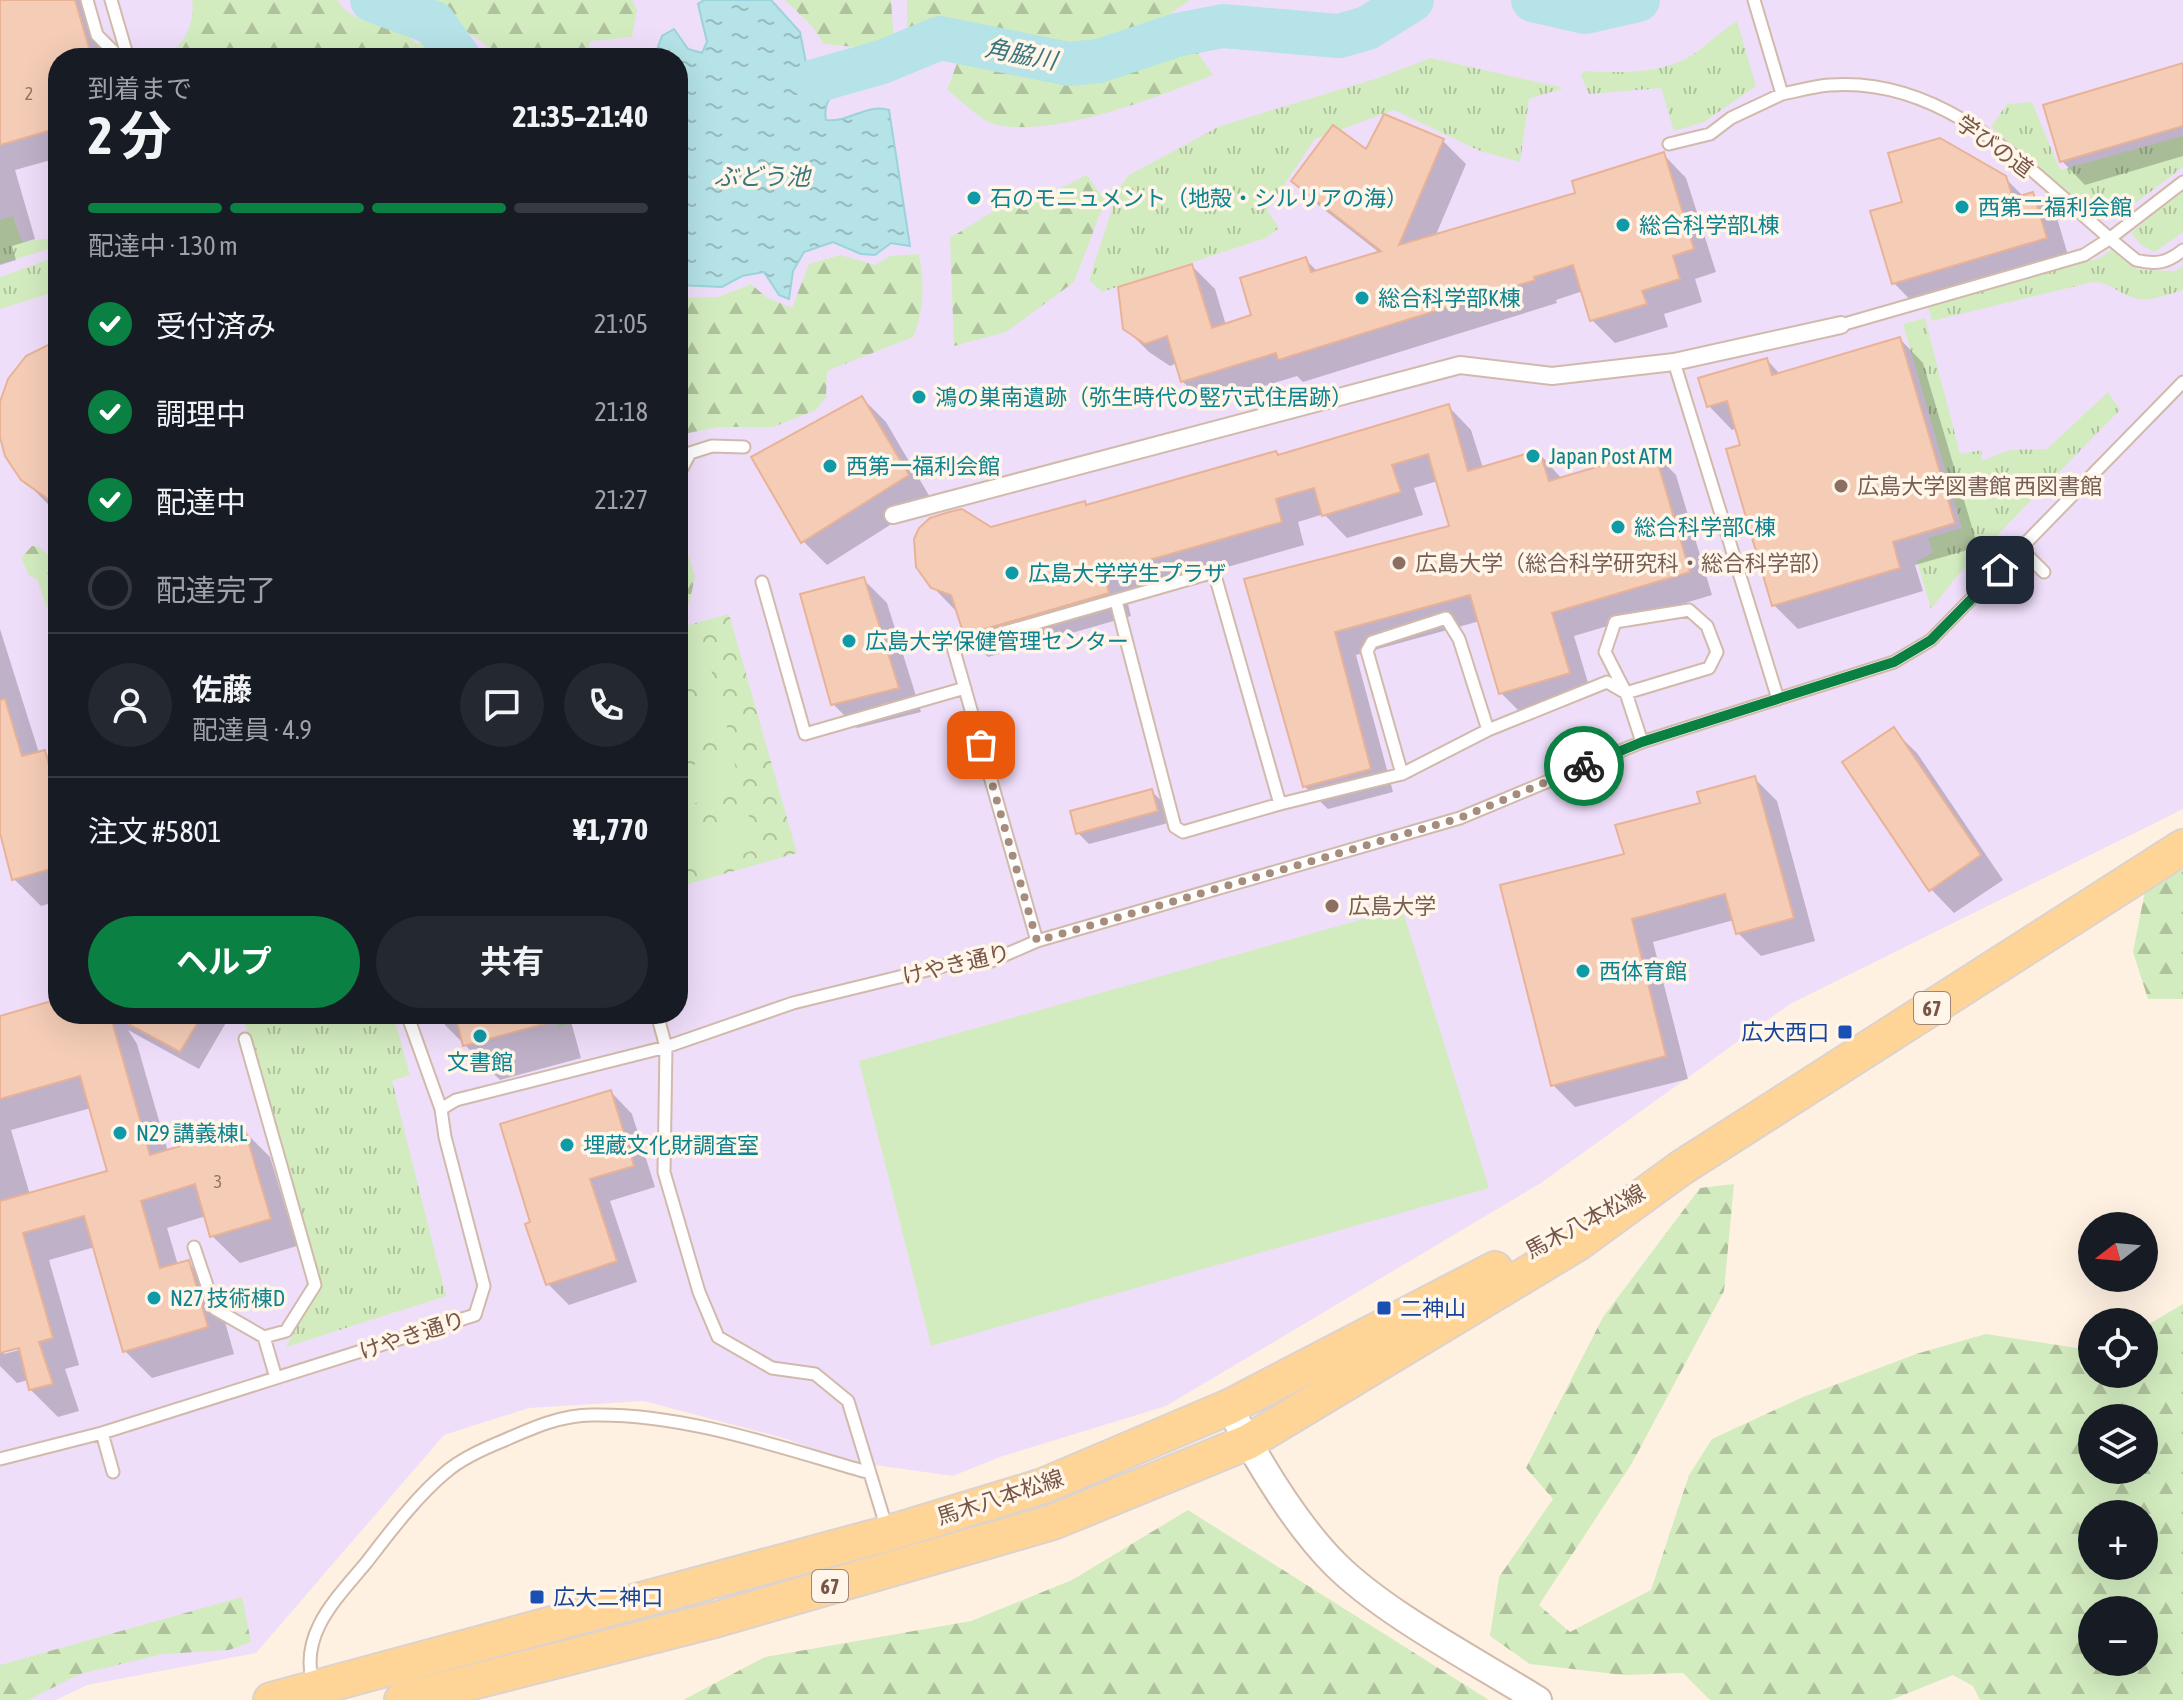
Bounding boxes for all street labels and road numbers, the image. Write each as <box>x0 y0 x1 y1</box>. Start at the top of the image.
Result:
street label: 学びの道 <box>1952 110 2038 182</box>
street label: けやき通り <box>899 939 1013 989</box>
road number: 67 <box>1914 992 1950 1024</box>
street label: 馬木八本松線 <box>1521 1179 1649 1263</box>
street label: けやき通り <box>356 1306 468 1364</box>
street label: 馬木八本松線 <box>933 1464 1067 1530</box>
road number: 67 <box>812 1570 848 1602</box>

